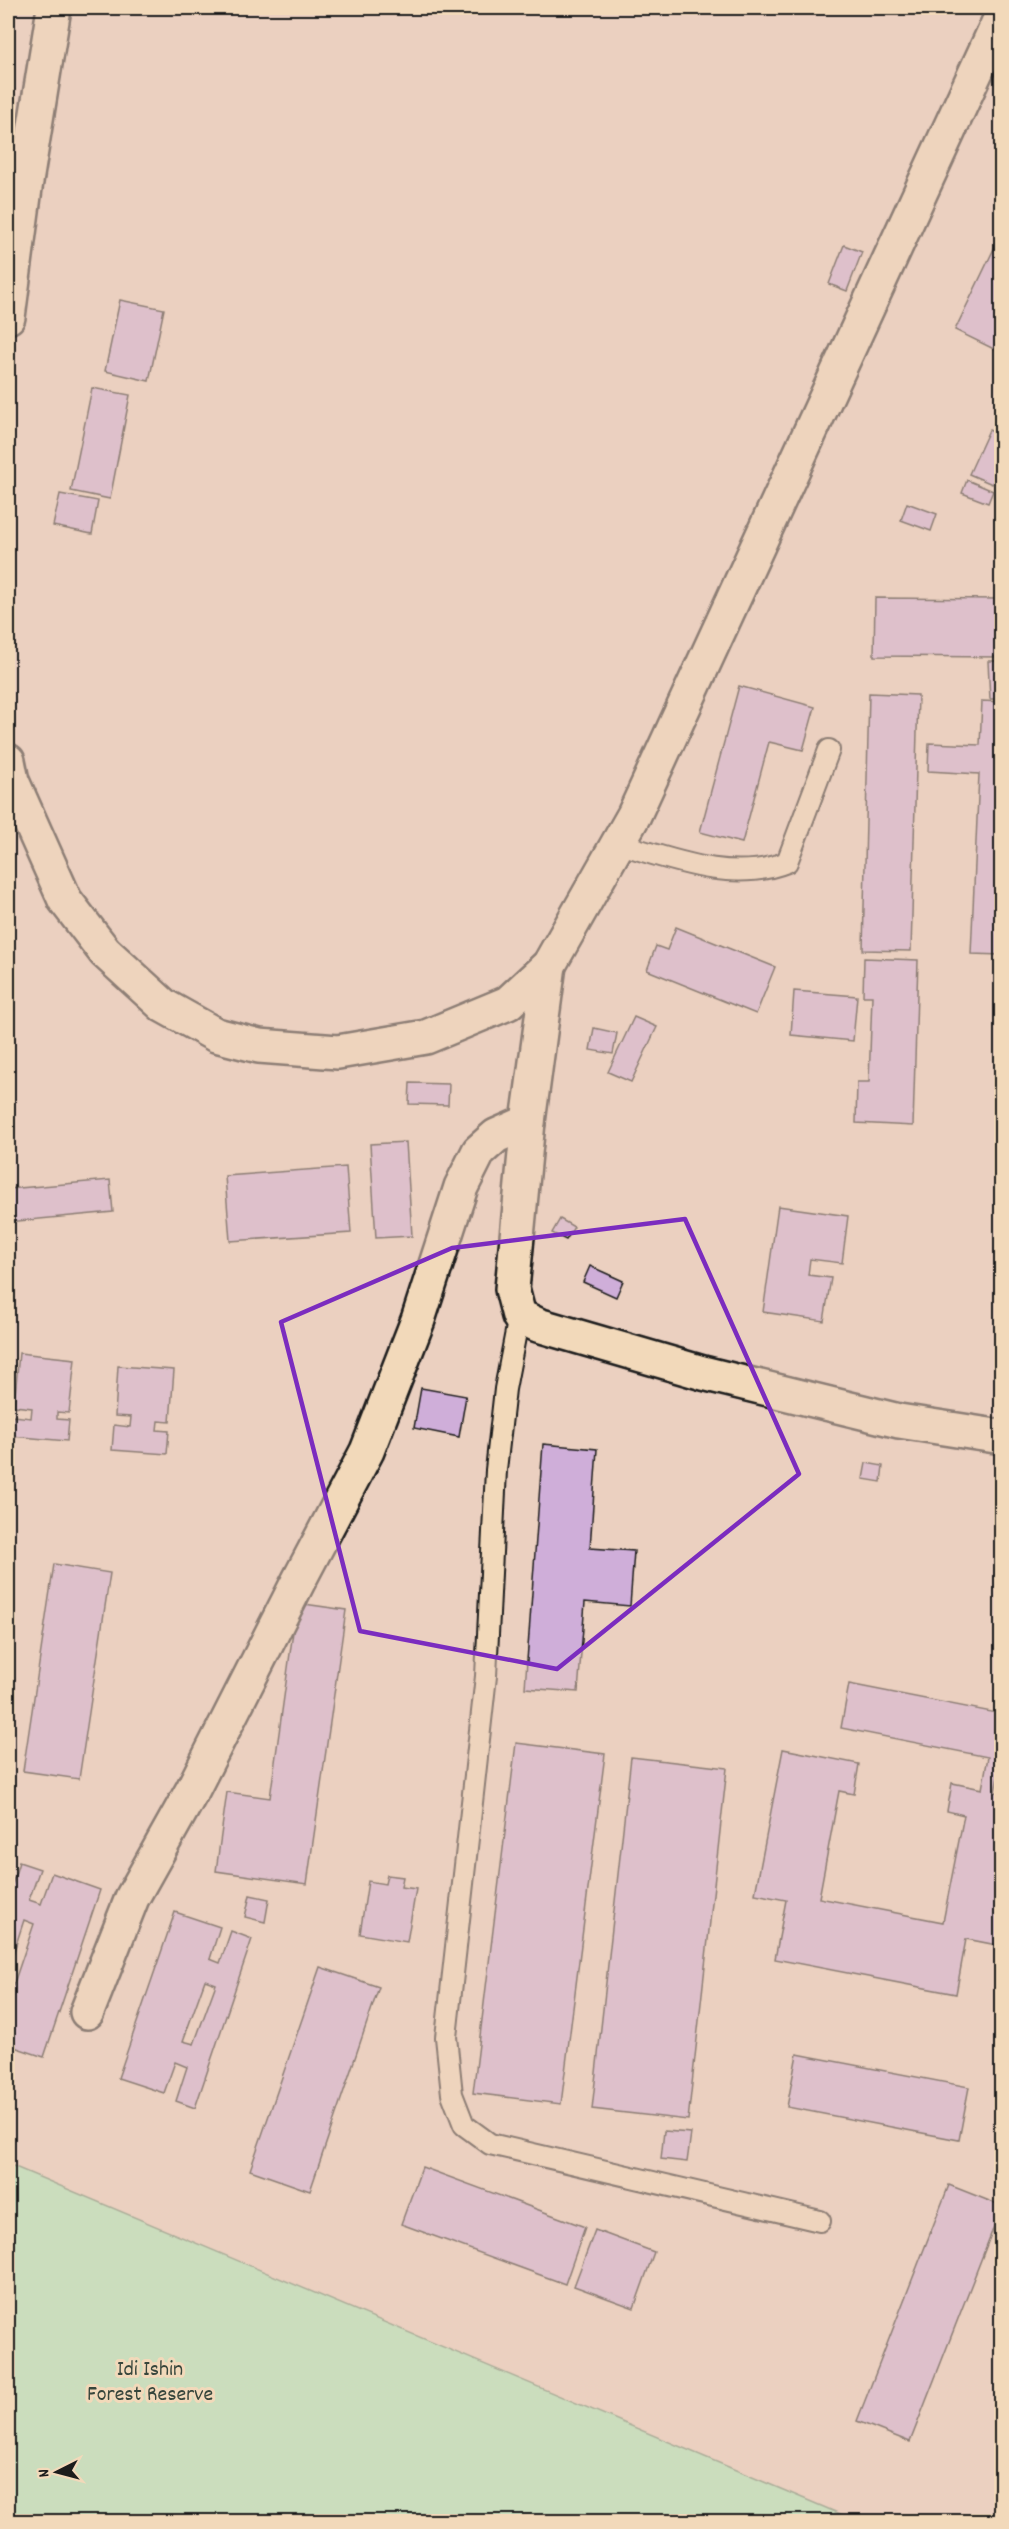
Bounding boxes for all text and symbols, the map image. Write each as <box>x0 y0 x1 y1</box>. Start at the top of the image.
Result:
park label: Idi Ishin Forest Reserve <box>87 2355 213 2411</box>
north arrow <box>27 2442 87 2502</box>
text: N <box>33 2468 56 2478</box>

